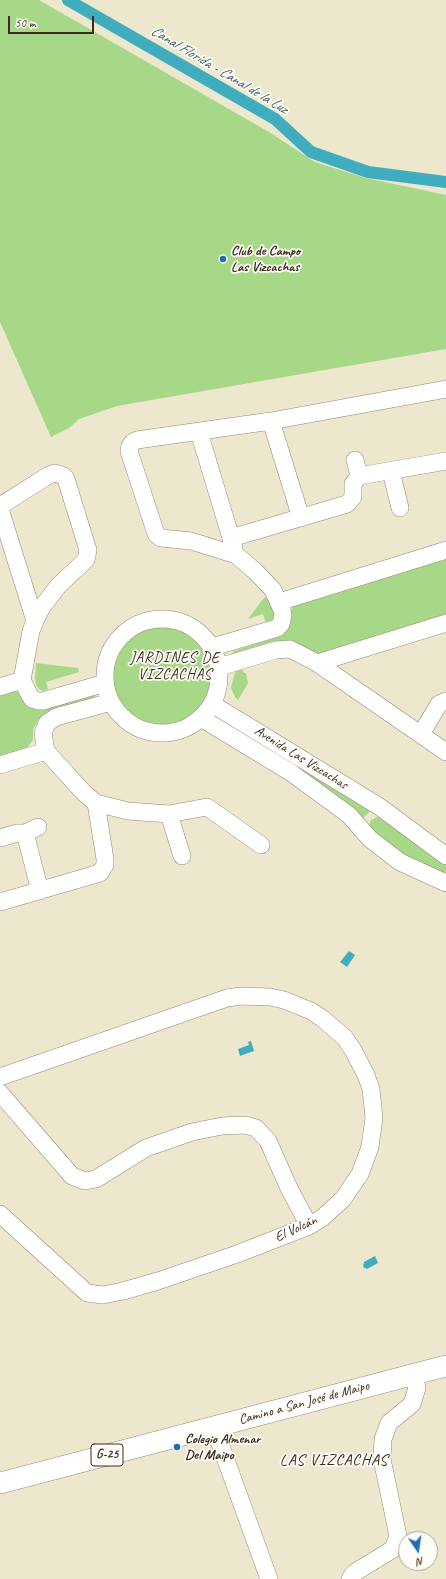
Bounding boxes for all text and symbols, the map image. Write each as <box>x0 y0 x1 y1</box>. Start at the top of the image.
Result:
scale bar <box>10 8 96 34</box>
text: 50 m <box>15 15 35 31</box>
water label: Canal Florida - Canal de la Luz <box>147 22 291 118</box>
place label: Club de Campo Las Vizcachas <box>231 243 300 276</box>
marker: Club de Campo Las Vizcachas <box>218 254 228 264</box>
district label: JARDINES DE VIZCACHAS <box>131 649 219 684</box>
street label: Avenida Las Vizcachas <box>251 723 351 793</box>
street label: El Volcán <box>272 1212 320 1246</box>
street label: Camino a San José de Maipo <box>237 1378 371 1428</box>
place label: Colegio Almenar Del Maipo <box>185 1431 260 1464</box>
marker: Colegio Almenar Del Maipo <box>172 1442 182 1452</box>
road number: G-25 <box>91 1444 123 1466</box>
district label: LAS VIZCACHAS <box>279 1451 389 1471</box>
north arrow <box>398 1531 438 1571</box>
text: N <box>416 1554 425 1569</box>

